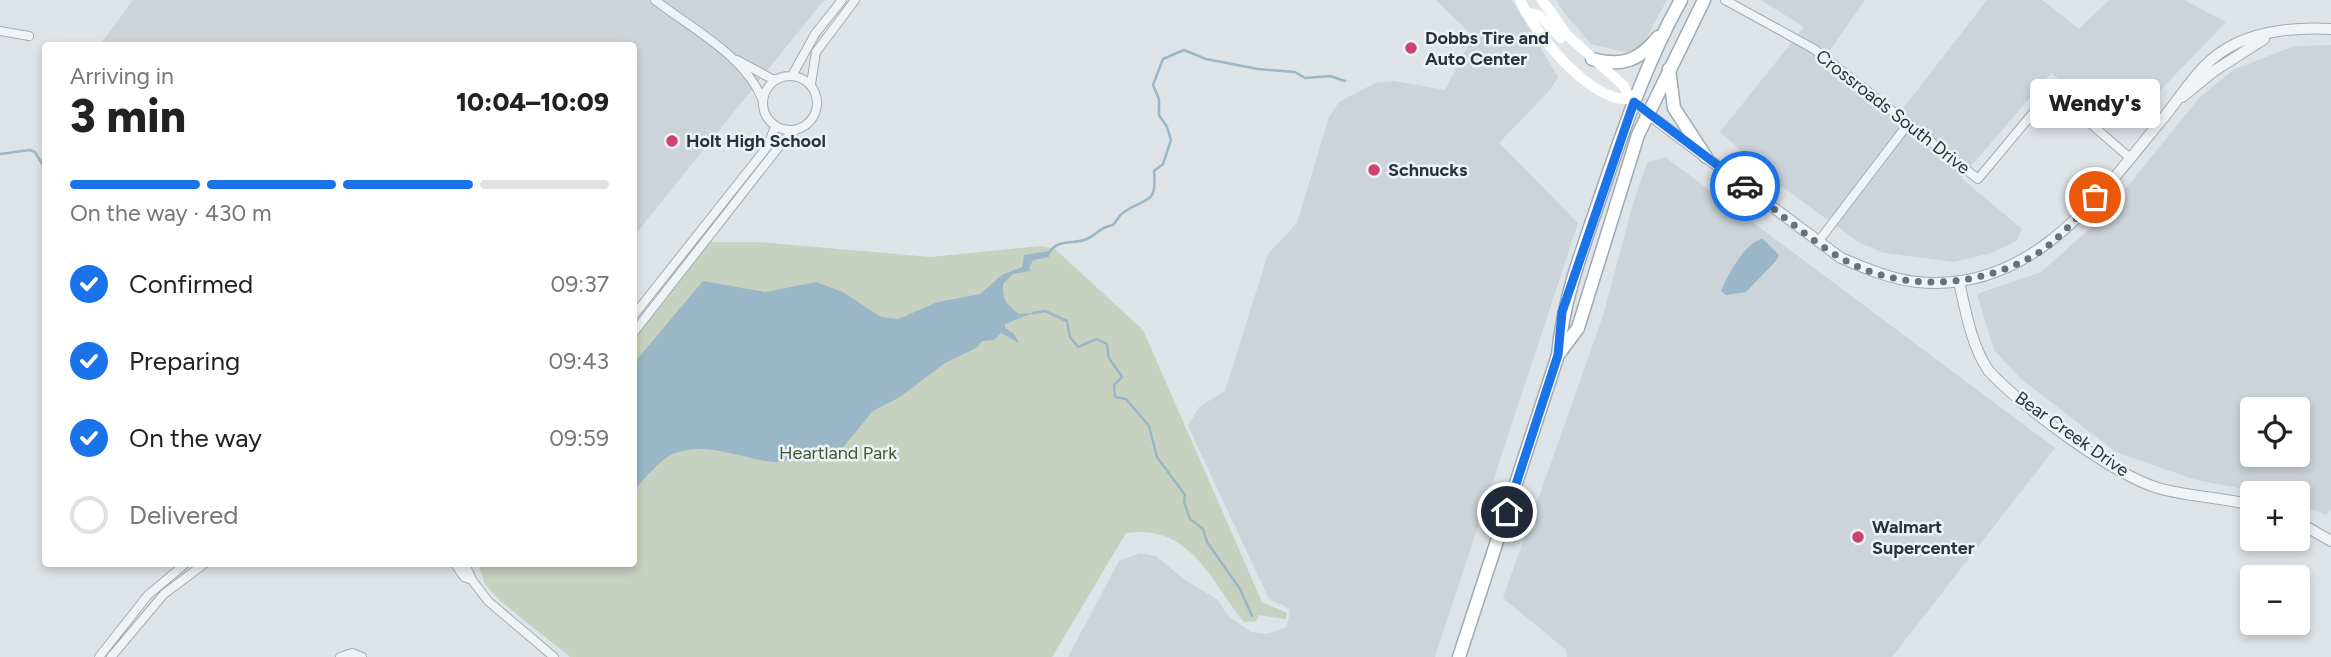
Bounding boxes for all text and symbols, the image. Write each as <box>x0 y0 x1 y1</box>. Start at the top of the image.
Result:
place label: Dobbs Tire and Auto Center <box>1425 27 1549 70</box>
marker: Dobbs Tire and Auto Center <box>1403 40 1419 56</box>
street label: Crossroads South Drive <box>1811 45 1975 179</box>
text: Arriving in <box>70 62 174 90</box>
callout: Wendy's <box>2030 78 2160 127</box>
text: 10:04–10:09 <box>456 86 609 118</box>
text: 3 min <box>70 88 186 144</box>
text: Wendy's <box>2049 89 2141 117</box>
place label: Holt High School <box>686 130 826 152</box>
marker: Holt High School <box>664 133 680 149</box>
courier <box>1710 151 1780 221</box>
place label: Schnucks <box>1388 159 1468 181</box>
marker: Schnucks <box>1366 162 1382 178</box>
icon: car <box>1726 167 1764 205</box>
pin <box>2065 167 2125 227</box>
icon: bag <box>2076 178 2114 216</box>
text: On the way · 430 m <box>70 199 272 227</box>
icon: check <box>70 265 108 303</box>
text: Confirmed <box>129 268 253 300</box>
text: 09:37 <box>551 270 609 298</box>
icon: check <box>70 342 108 380</box>
text: Preparing <box>129 345 240 377</box>
text: 09:43 <box>549 347 609 375</box>
street label: Bear Creek Drive <box>2011 387 2133 482</box>
map controls <box>2240 397 2310 635</box>
button: locate <box>2240 397 2310 467</box>
icon: check <box>70 419 108 457</box>
text: On the way <box>129 422 262 454</box>
text: 09:59 <box>549 424 609 452</box>
park label: Heartland Park <box>779 442 897 464</box>
button: + <box>2240 481 2310 551</box>
pin <box>1477 482 1537 542</box>
icon: home <box>1488 493 1526 531</box>
text: Delivered <box>129 499 238 531</box>
place label: Walmart Supercenter <box>1872 516 1975 559</box>
marker: Walmart Supercenter <box>1850 529 1866 545</box>
button: − <box>2240 565 2310 635</box>

